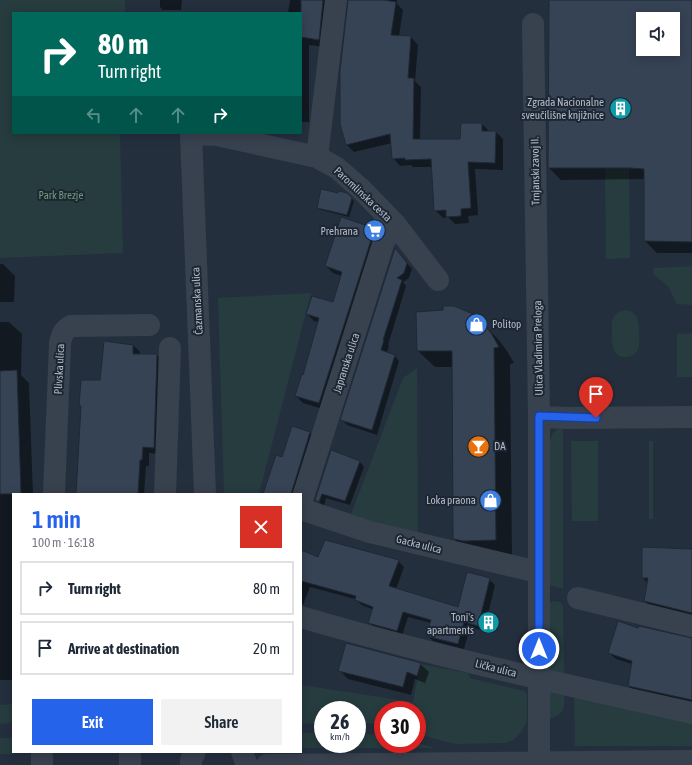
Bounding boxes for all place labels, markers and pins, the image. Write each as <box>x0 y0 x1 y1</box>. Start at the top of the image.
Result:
building icon: Zgrada Nacionalne sveučilišne knjižnice <box>607 95 633 121</box>
place label: Zgrada Nacionalne sveučilišne knjižnice <box>522 96 604 121</box>
supermarket icon: Prehrana <box>361 218 387 244</box>
place label: Prehrana <box>320 225 358 237</box>
shop icon: Politop <box>463 311 489 337</box>
place label: Politop <box>492 318 521 330</box>
pin <box>579 377 613 418</box>
bar icon: DA <box>466 433 492 459</box>
place label: DA <box>494 440 506 452</box>
shop icon: Loka praona <box>478 487 504 513</box>
place label: Loka praona <box>426 494 476 506</box>
building icon: Toni's apartments <box>476 610 502 636</box>
place label: Toni's apartments <box>427 611 474 636</box>

